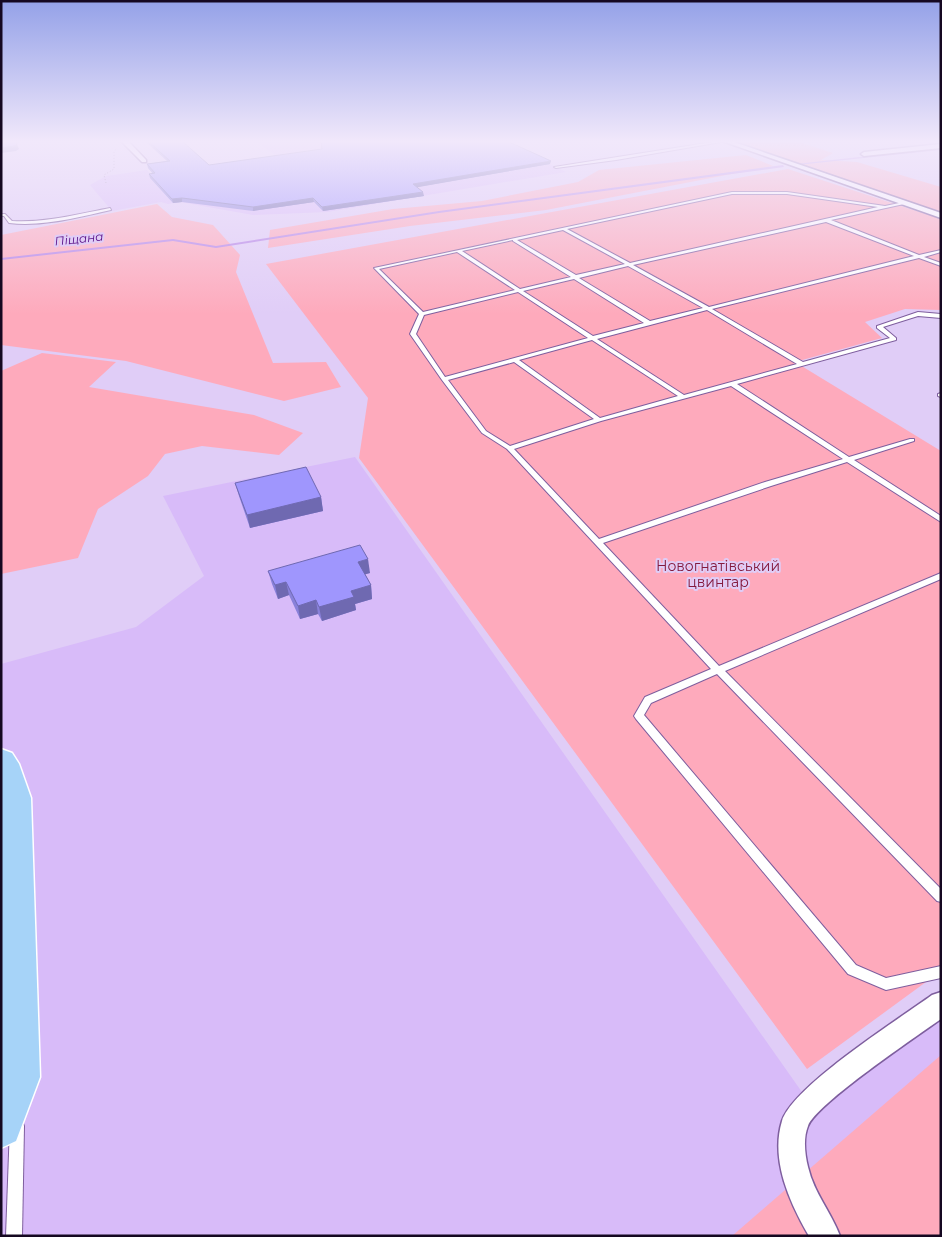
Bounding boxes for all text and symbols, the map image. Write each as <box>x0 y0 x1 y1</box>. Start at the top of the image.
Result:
water label: Піщана <box>54 228 104 249</box>
park label: Новогнатівський цвинтар <box>656 557 780 591</box>

